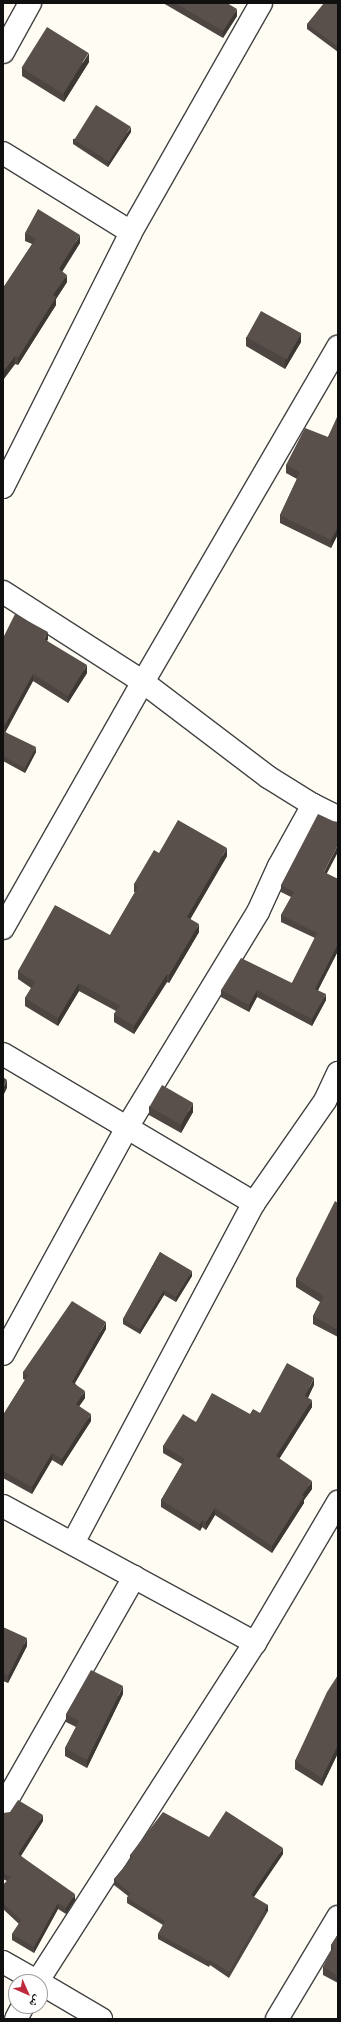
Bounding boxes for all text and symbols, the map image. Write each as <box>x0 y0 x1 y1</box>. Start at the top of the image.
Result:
north arrow <box>8 1974 48 2014</box>
text: ش <box>27 1993 45 2011</box>

